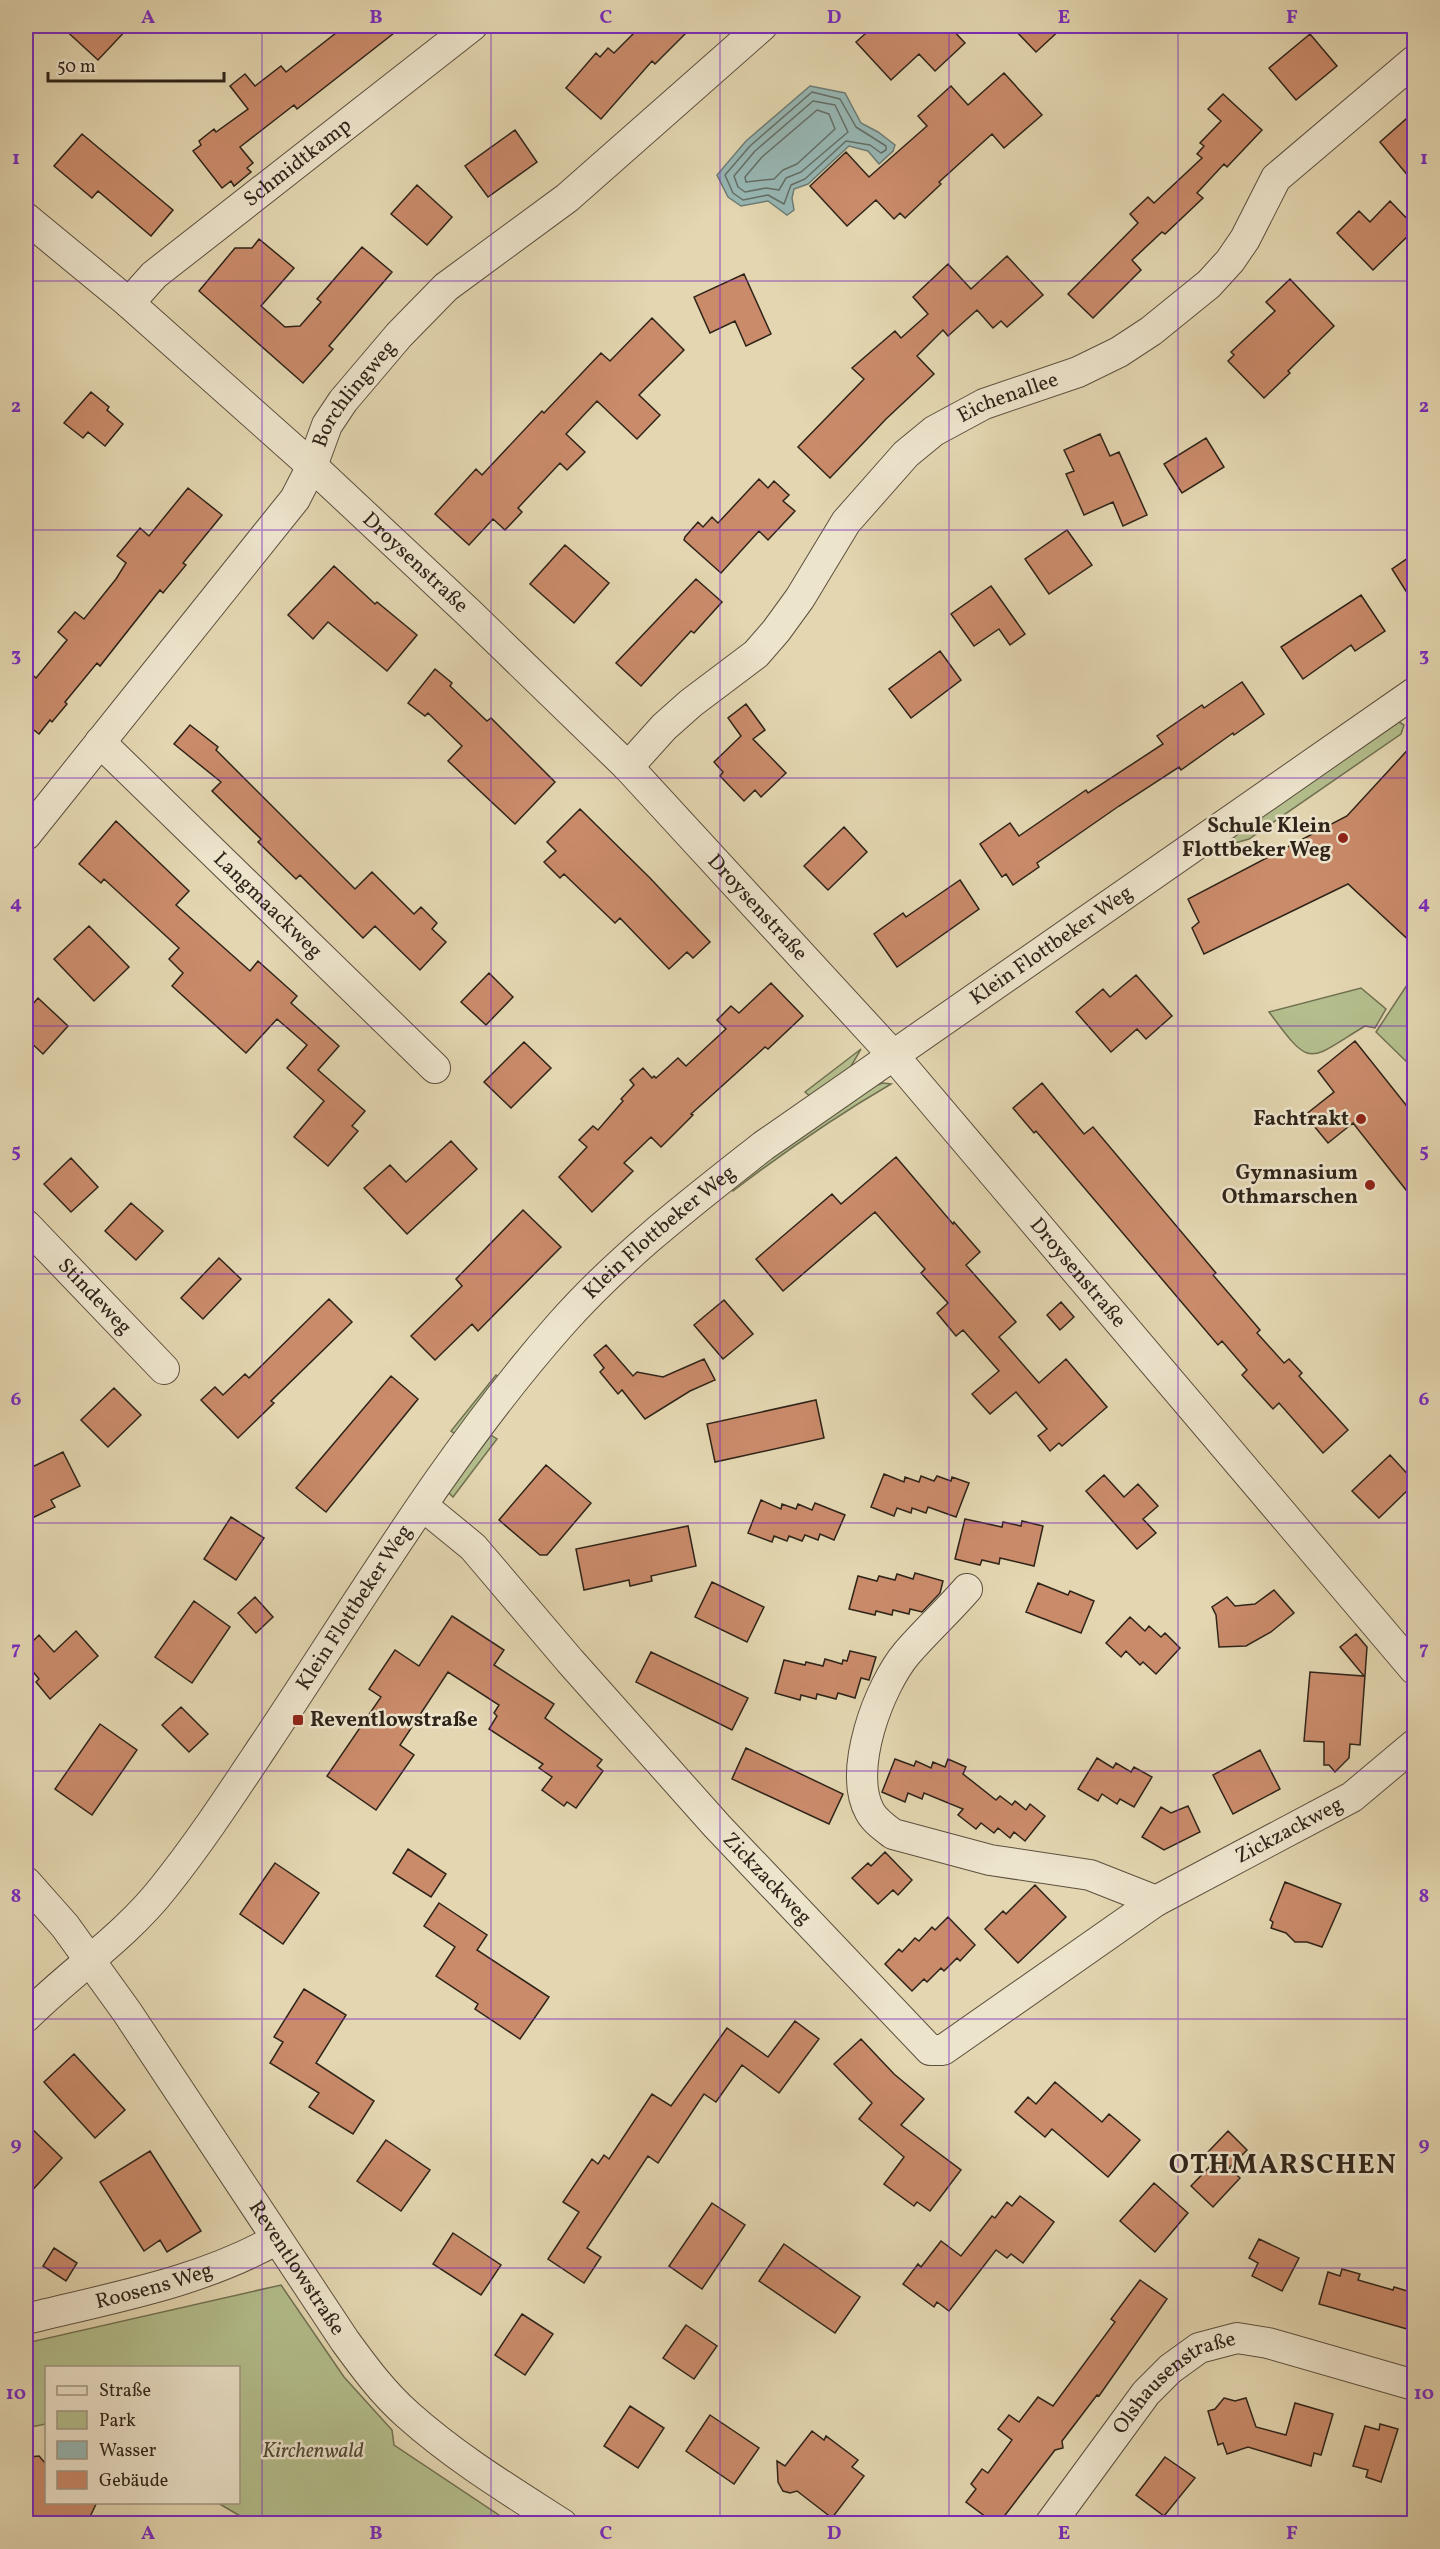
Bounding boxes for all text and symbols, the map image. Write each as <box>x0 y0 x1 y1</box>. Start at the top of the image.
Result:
text: A <box>141 4 155 32</box>
text: B <box>369 4 383 32</box>
text: C <box>600 4 613 32</box>
text: D <box>827 4 841 32</box>
text: E <box>1058 4 1070 32</box>
text: F <box>1286 4 1298 32</box>
scale bar <box>48 45 224 83</box>
text: 50 m <box>57 55 96 80</box>
street label: Schmidtkamp <box>238 111 358 214</box>
text: 1 <box>12 145 20 173</box>
text: 1 <box>1420 145 1428 173</box>
street label: Borchlingweg <box>306 334 403 451</box>
street label: Eichenallee <box>952 365 1062 430</box>
text: 2 <box>11 393 21 421</box>
text: 2 <box>1419 393 1429 421</box>
street label: Droysenstraße <box>356 506 475 620</box>
text: 3 <box>11 642 21 670</box>
text: 3 <box>1419 642 1429 670</box>
place label: Schule Klein Flottbeker Weg <box>1182 812 1331 865</box>
marker: Schule Klein Flottbeker Weg <box>1336 831 1350 845</box>
street label: Langmaackweg <box>207 845 329 965</box>
street label: Droysenstraße <box>701 848 814 967</box>
street label: Klein Flottbeker Weg <box>964 879 1138 1012</box>
text: 4 <box>10 890 22 918</box>
text: 4 <box>1418 890 1430 918</box>
place label: Fachtrakt <box>1253 1105 1349 1134</box>
marker: Fachtrakt <box>1354 1112 1368 1126</box>
text: 5 <box>11 1138 21 1166</box>
text: 5 <box>1419 1138 1429 1166</box>
street label: Klein Flottbeker Weg <box>577 1159 742 1306</box>
place label: Gymnasium Othmarschen <box>1222 1159 1358 1212</box>
marker: Gymnasium Othmarschen <box>1363 1178 1377 1192</box>
street label: Droysenstraße <box>1023 1211 1133 1334</box>
street label: Stindeweg <box>51 1252 138 1341</box>
text: 6 <box>11 1386 22 1414</box>
text: 6 <box>1419 1386 1430 1414</box>
street label: Klein Flottbeker Weg <box>289 1519 419 1696</box>
text: 7 <box>11 1635 21 1663</box>
text: 7 <box>1419 1635 1429 1663</box>
place label: Reventlowstraße <box>310 1706 478 1735</box>
marker: Reventlowstraße <box>291 1713 305 1727</box>
street label: Zickzackweg <box>1230 1790 1348 1871</box>
street label: Zickzackweg <box>716 1826 818 1931</box>
text: 8 <box>11 1883 21 1911</box>
text: 8 <box>1419 1883 1429 1911</box>
text: 9 <box>10 2131 22 2159</box>
text: 9 <box>1418 2131 1430 2159</box>
district label: OTHMARSCHEN <box>1169 2147 1397 2185</box>
street label: Reventlowstraße <box>241 2195 352 2341</box>
street label: Roosens Weg <box>92 2256 217 2317</box>
street label: Olshausenstraße <box>1106 2324 1239 2440</box>
legend <box>45 2366 240 2504</box>
text: Straße <box>99 2379 151 2404</box>
text: 10 <box>6 2380 26 2408</box>
text: 10 <box>1414 2380 1434 2408</box>
text: Park <box>99 2409 136 2434</box>
park label: Kirchenwald <box>262 2437 364 2466</box>
text: Wasser <box>99 2439 157 2464</box>
text: Gebäude <box>99 2469 168 2494</box>
text: A <box>141 2520 155 2548</box>
text: B <box>369 2520 383 2548</box>
text: C <box>600 2520 613 2548</box>
text: D <box>827 2520 841 2548</box>
text: E <box>1058 2520 1070 2548</box>
text: F <box>1286 2520 1298 2548</box>

